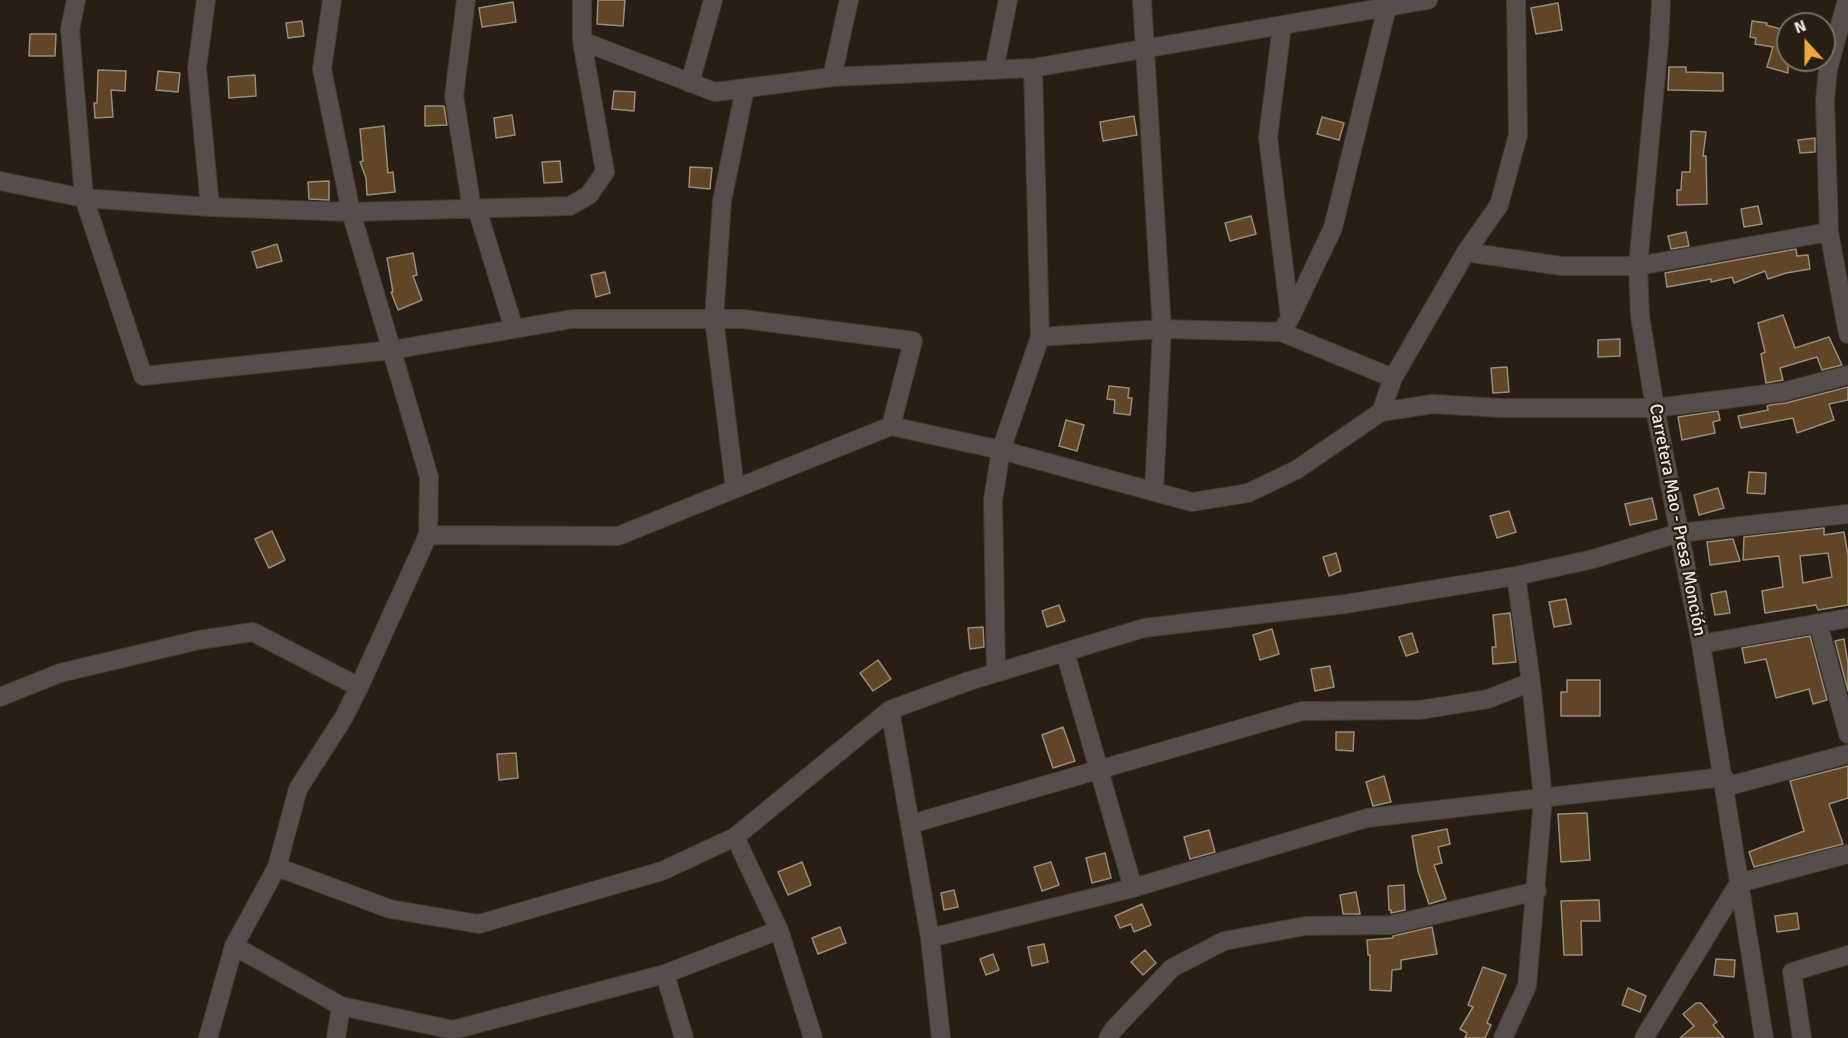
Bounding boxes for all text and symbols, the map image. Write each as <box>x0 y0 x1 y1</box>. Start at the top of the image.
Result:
north arrow <box>1776 12 1836 72</box>
text: N <box>1791 16 1809 38</box>
street label: Carretera Mao - Presa Monción <box>1644 402 1710 638</box>

